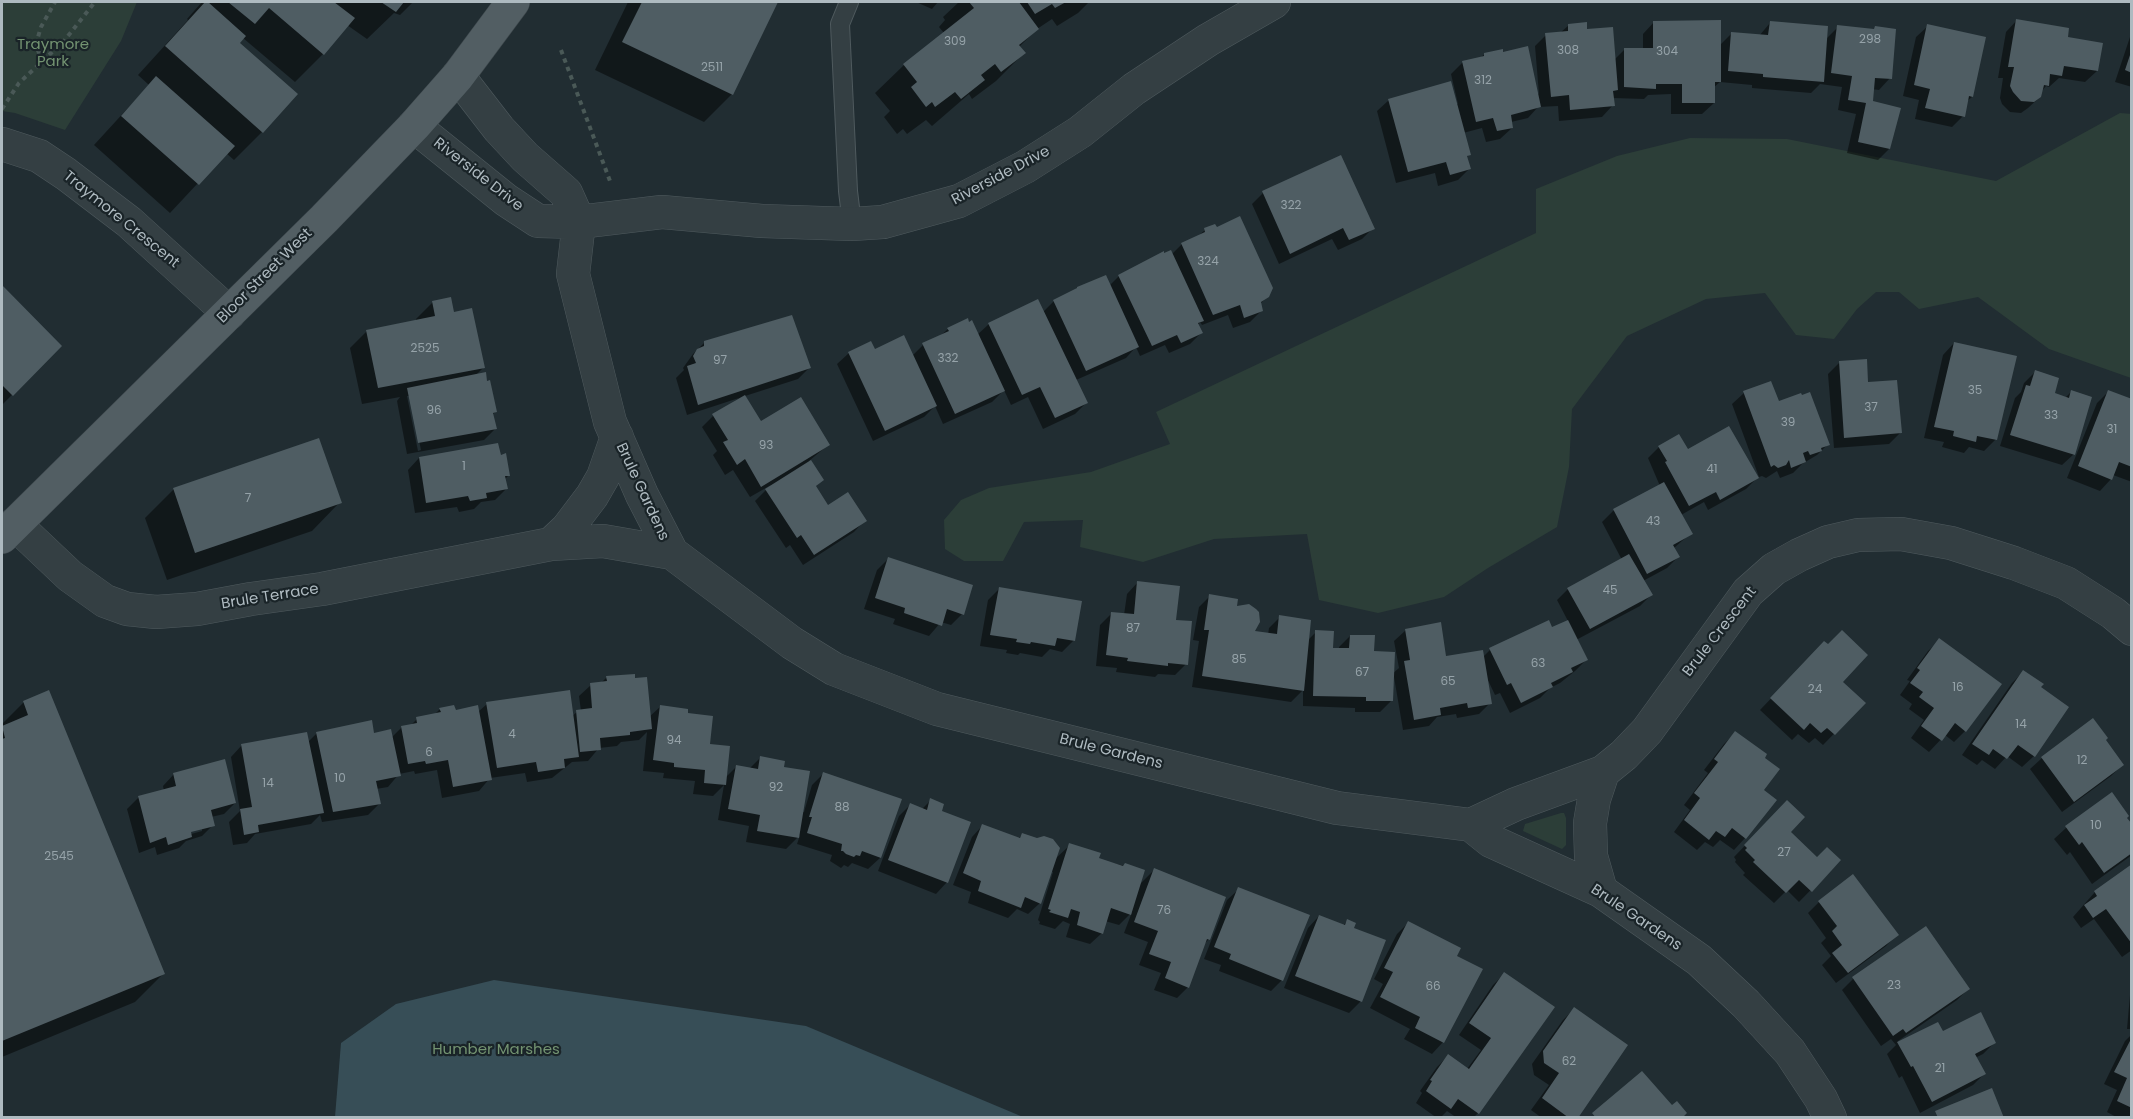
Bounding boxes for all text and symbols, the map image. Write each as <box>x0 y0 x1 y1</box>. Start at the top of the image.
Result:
house number: 298 <box>1859 33 1881 47</box>
house number: 309 <box>944 35 966 49</box>
park label: Traymore Park <box>17 36 89 71</box>
house number: 308 <box>1557 44 1579 58</box>
house number: 304 <box>1656 45 1678 59</box>
house number: 2511 <box>701 61 723 75</box>
house number: 312 <box>1474 74 1492 88</box>
street label: Riverside Drive <box>430 134 526 216</box>
street label: Riverside Drive <box>949 143 1053 209</box>
street label: Traymore Crescent <box>59 168 183 272</box>
house number: 322 <box>1281 199 1301 213</box>
street label: Bloor Street West <box>214 225 316 327</box>
house number: 324 <box>1197 255 1219 269</box>
house number: 2525 <box>411 342 439 356</box>
house number: 332 <box>937 352 959 366</box>
house number: 97 <box>713 354 727 368</box>
house number: 35 <box>1968 384 1982 398</box>
house number: 37 <box>1864 401 1878 415</box>
house number: 96 <box>426 404 442 418</box>
house number: 33 <box>2044 409 2058 423</box>
house number: 39 <box>1781 416 1795 430</box>
house number: 31 <box>2107 423 2117 437</box>
house number: 93 <box>759 439 773 453</box>
street label: Brule Gardens <box>612 440 672 544</box>
house number: 1 <box>462 460 466 474</box>
house number: 41 <box>1706 463 1718 477</box>
house number: 7 <box>245 492 251 506</box>
house number: 43 <box>1646 515 1660 529</box>
street label: Brule Terrace <box>220 580 320 614</box>
street label: Brule Crescent <box>1679 583 1761 681</box>
house number: 45 <box>1602 584 1618 598</box>
house number: 87 <box>1126 622 1140 636</box>
house number: 85 <box>1231 653 1247 667</box>
house number: 63 <box>1531 657 1545 671</box>
house number: 67 <box>1355 666 1369 680</box>
house number: 65 <box>1440 675 1456 689</box>
house number: 16 <box>1952 681 1964 695</box>
house number: 24 <box>1808 683 1822 697</box>
house number: 14 <box>2015 718 2027 732</box>
house number: 4 <box>508 728 516 742</box>
street label: Brule Gardens <box>1058 730 1164 774</box>
house number: 94 <box>666 734 682 748</box>
house number: 6 <box>425 746 433 760</box>
house number: 12 <box>2077 754 2087 768</box>
house number: 10 <box>334 772 346 786</box>
house number: 14 <box>262 777 274 791</box>
house number: 92 <box>769 781 783 795</box>
house number: 88 <box>834 801 850 815</box>
house number: 10 <box>2090 819 2102 833</box>
house number: 27 <box>1777 846 1791 860</box>
house number: 2545 <box>44 850 74 864</box>
street label: Brule Gardens <box>1587 881 1685 955</box>
house number: 76 <box>1157 904 1171 918</box>
house number: 23 <box>1887 979 1901 993</box>
house number: 66 <box>1425 980 1441 994</box>
park label: Humber Marshes <box>432 1041 560 1059</box>
house number: 62 <box>1562 1055 1576 1069</box>
house number: 21 <box>1935 1062 1945 1076</box>

